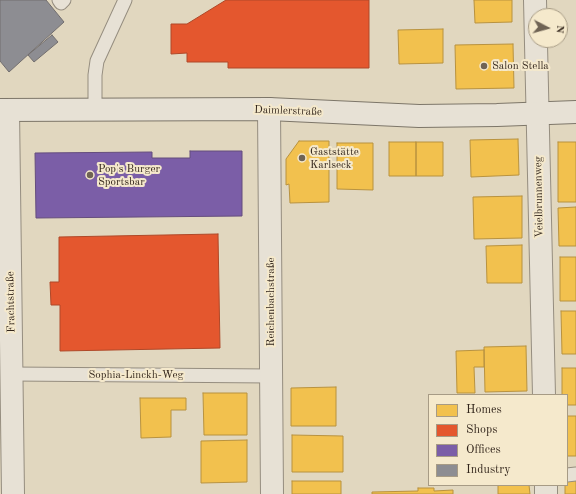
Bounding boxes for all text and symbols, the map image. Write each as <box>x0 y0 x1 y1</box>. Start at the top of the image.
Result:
north arrow <box>528 8 568 48</box>
text: N <box>554 24 565 34</box>
place label: Salon Stella <box>492 59 549 73</box>
marker: Salon Stella <box>479 61 489 71</box>
street label: Daimlerstraße <box>254 103 322 119</box>
place label: Gaststätte Karlseck <box>310 145 359 171</box>
marker: Gaststätte Karlseck <box>297 153 307 163</box>
street label: Veielbrunnenweg <box>532 156 546 238</box>
place label: Pop's Burger Sportsbar <box>98 162 160 188</box>
marker: Pop's Burger Sportsbar <box>85 170 95 180</box>
street label: Reichenbachstraße <box>264 258 278 346</box>
street label: Frachtstraße <box>4 271 18 333</box>
street label: Sophia-Linckh-Weg <box>89 368 183 382</box>
legend <box>428 394 568 486</box>
text: Homes <box>466 404 502 416</box>
text: Shops <box>466 424 497 436</box>
text: Offices <box>466 444 501 456</box>
text: Industry <box>466 464 511 476</box>

